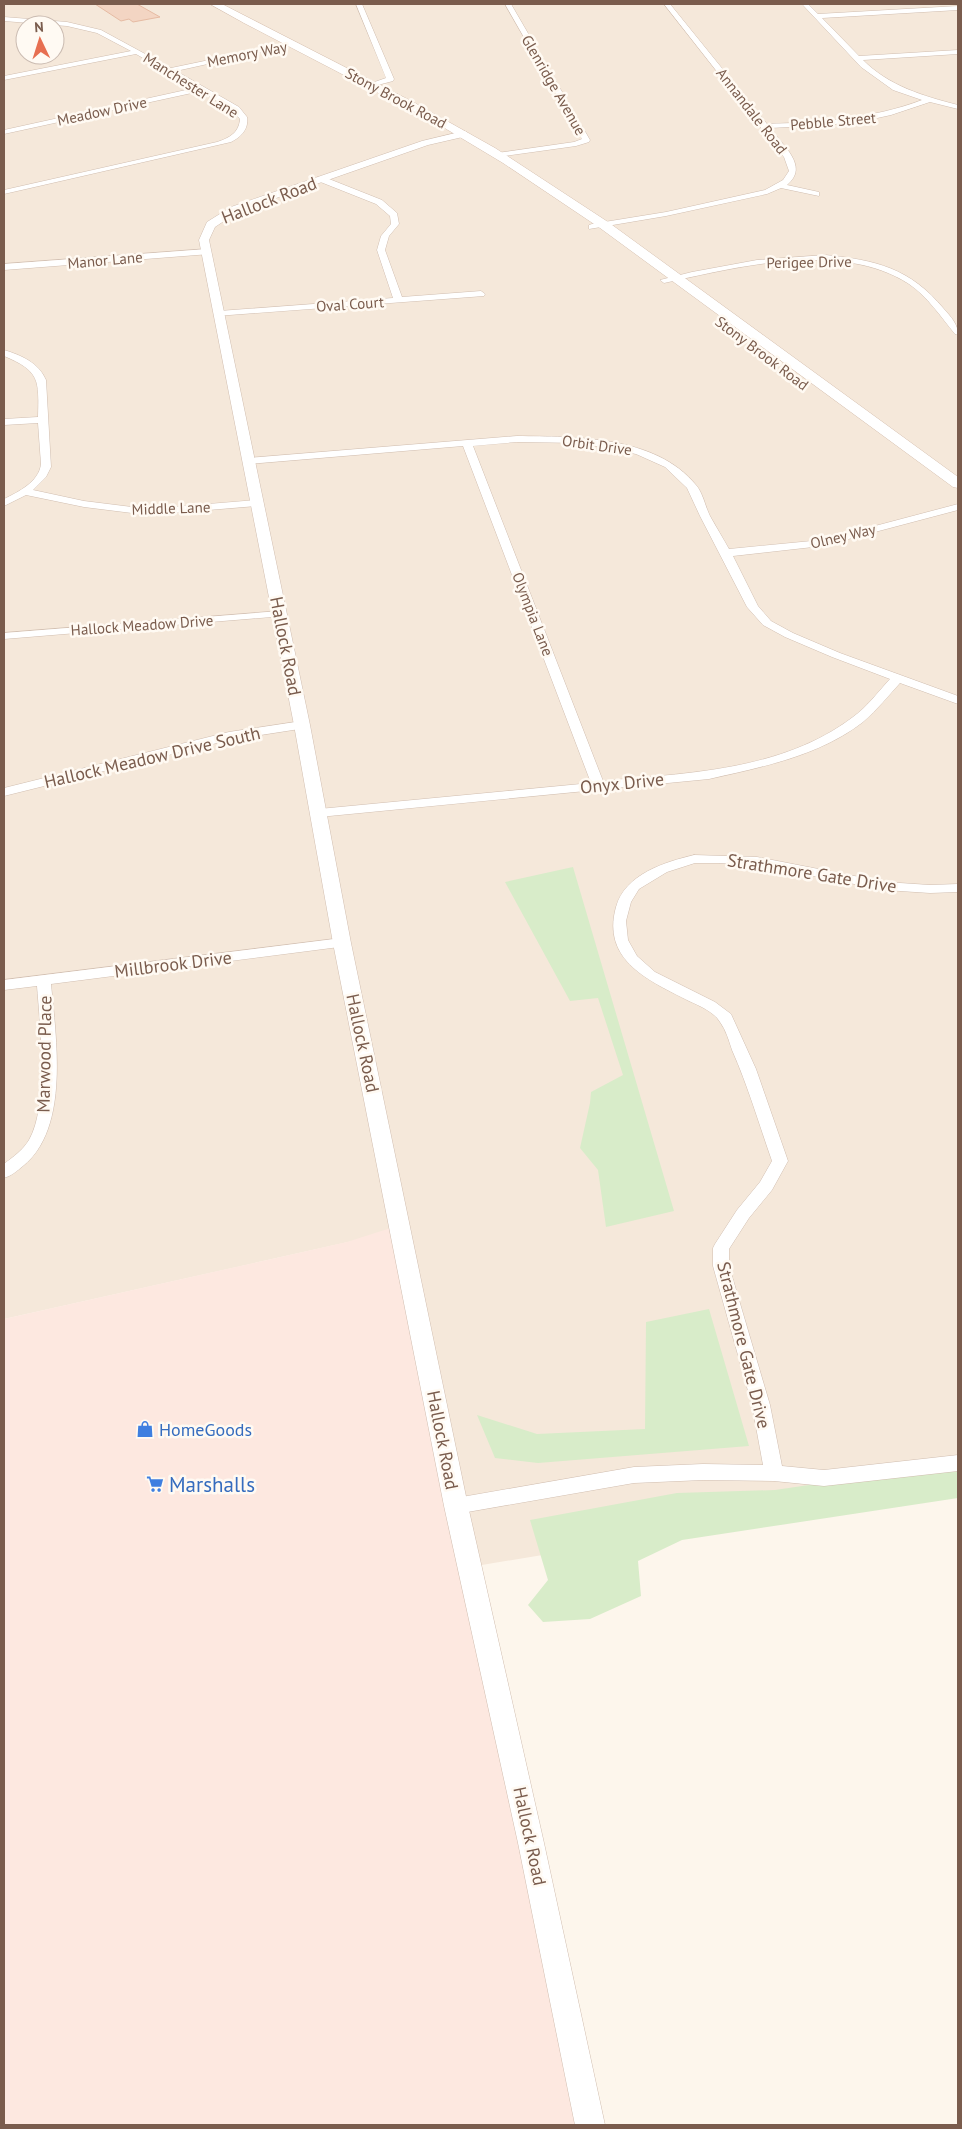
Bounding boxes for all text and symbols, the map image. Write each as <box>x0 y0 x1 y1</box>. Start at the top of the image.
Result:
north arrow <box>15 15 65 65</box>
text: N <box>34 18 44 36</box>
street label: Glenridge Avenue <box>518 31 590 139</box>
street label: Memory Way <box>205 37 289 71</box>
street label: Manchester Lane <box>140 48 242 122</box>
street label: Stony Brook Road <box>342 63 450 133</box>
street label: Annandale Road <box>712 64 792 158</box>
street label: Meadow Drive <box>55 92 149 130</box>
street label: Pebble Street <box>789 108 877 134</box>
street label: Hallock Road <box>218 171 320 229</box>
street label: Manor Lane <box>67 247 143 273</box>
street label: Perigee Drive <box>766 252 852 272</box>
street label: Oval Court <box>315 292 385 316</box>
street label: Stony Brook Road <box>712 312 812 394</box>
street label: Orbit Drive <box>561 431 633 459</box>
street label: Middle Lane <box>131 497 211 519</box>
street label: Olney Way <box>808 519 878 553</box>
street label: Olympia Lane <box>508 569 558 659</box>
street label: Hallock Road <box>265 595 307 697</box>
street label: Hallock Meadow Drive <box>70 611 214 639</box>
street label: Hallock Meadow Drive South <box>42 721 262 793</box>
street label: Onyx Drive <box>579 767 665 799</box>
street label: Strathmore Gate Drive <box>726 848 898 898</box>
street label: Millbrook Drive <box>113 945 233 983</box>
street label: Hallock Road <box>341 992 385 1094</box>
street label: Marwood Place <box>31 995 57 1113</box>
street label: Strathmore Gate Drive <box>712 1259 776 1431</box>
street label: Hallock Road <box>422 1389 464 1491</box>
place label: HomeGoods <box>159 1418 252 1441</box>
shop icon: HomeGoods <box>135 1419 155 1439</box>
place label: Marshalls <box>169 1471 255 1498</box>
supermarket icon: Marshalls <box>145 1474 165 1494</box>
street label: Hallock Road <box>508 1785 552 1887</box>

